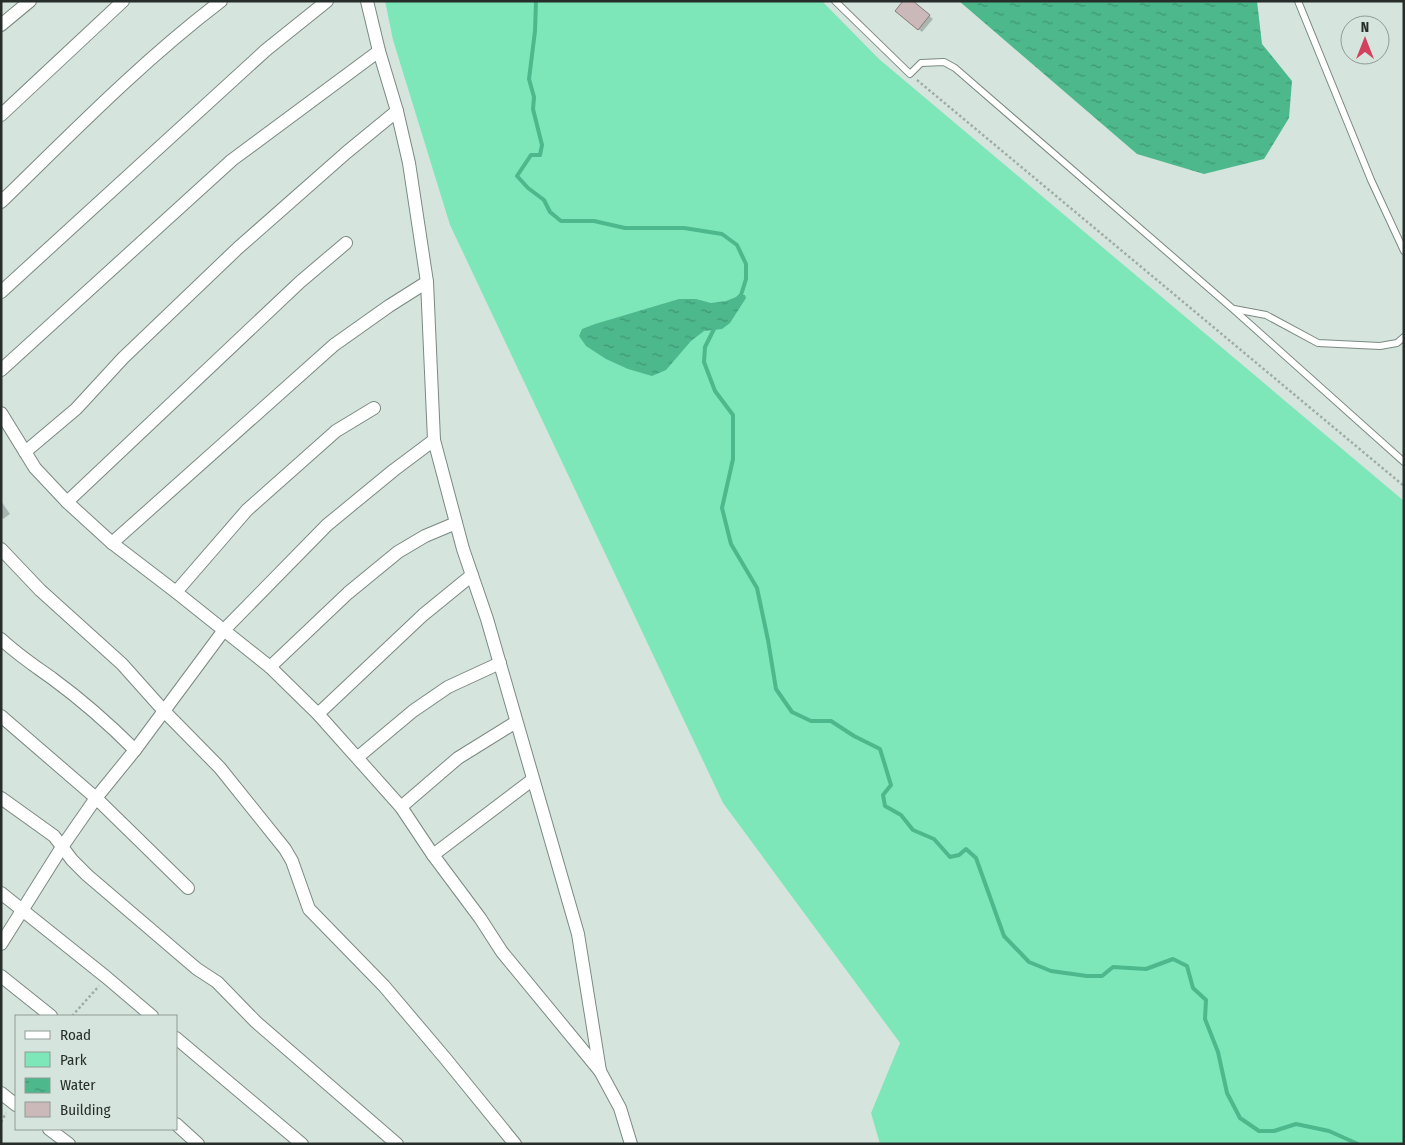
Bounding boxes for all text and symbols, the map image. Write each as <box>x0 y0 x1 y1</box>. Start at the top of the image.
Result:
north arrow <box>1340 15 1390 65</box>
text: N <box>1361 19 1369 36</box>
legend <box>15 1015 178 1130</box>
text: Road <box>60 1026 91 1044</box>
text: Park <box>60 1051 87 1069</box>
text: Water <box>60 1076 96 1094</box>
text: Building <box>60 1101 111 1119</box>

